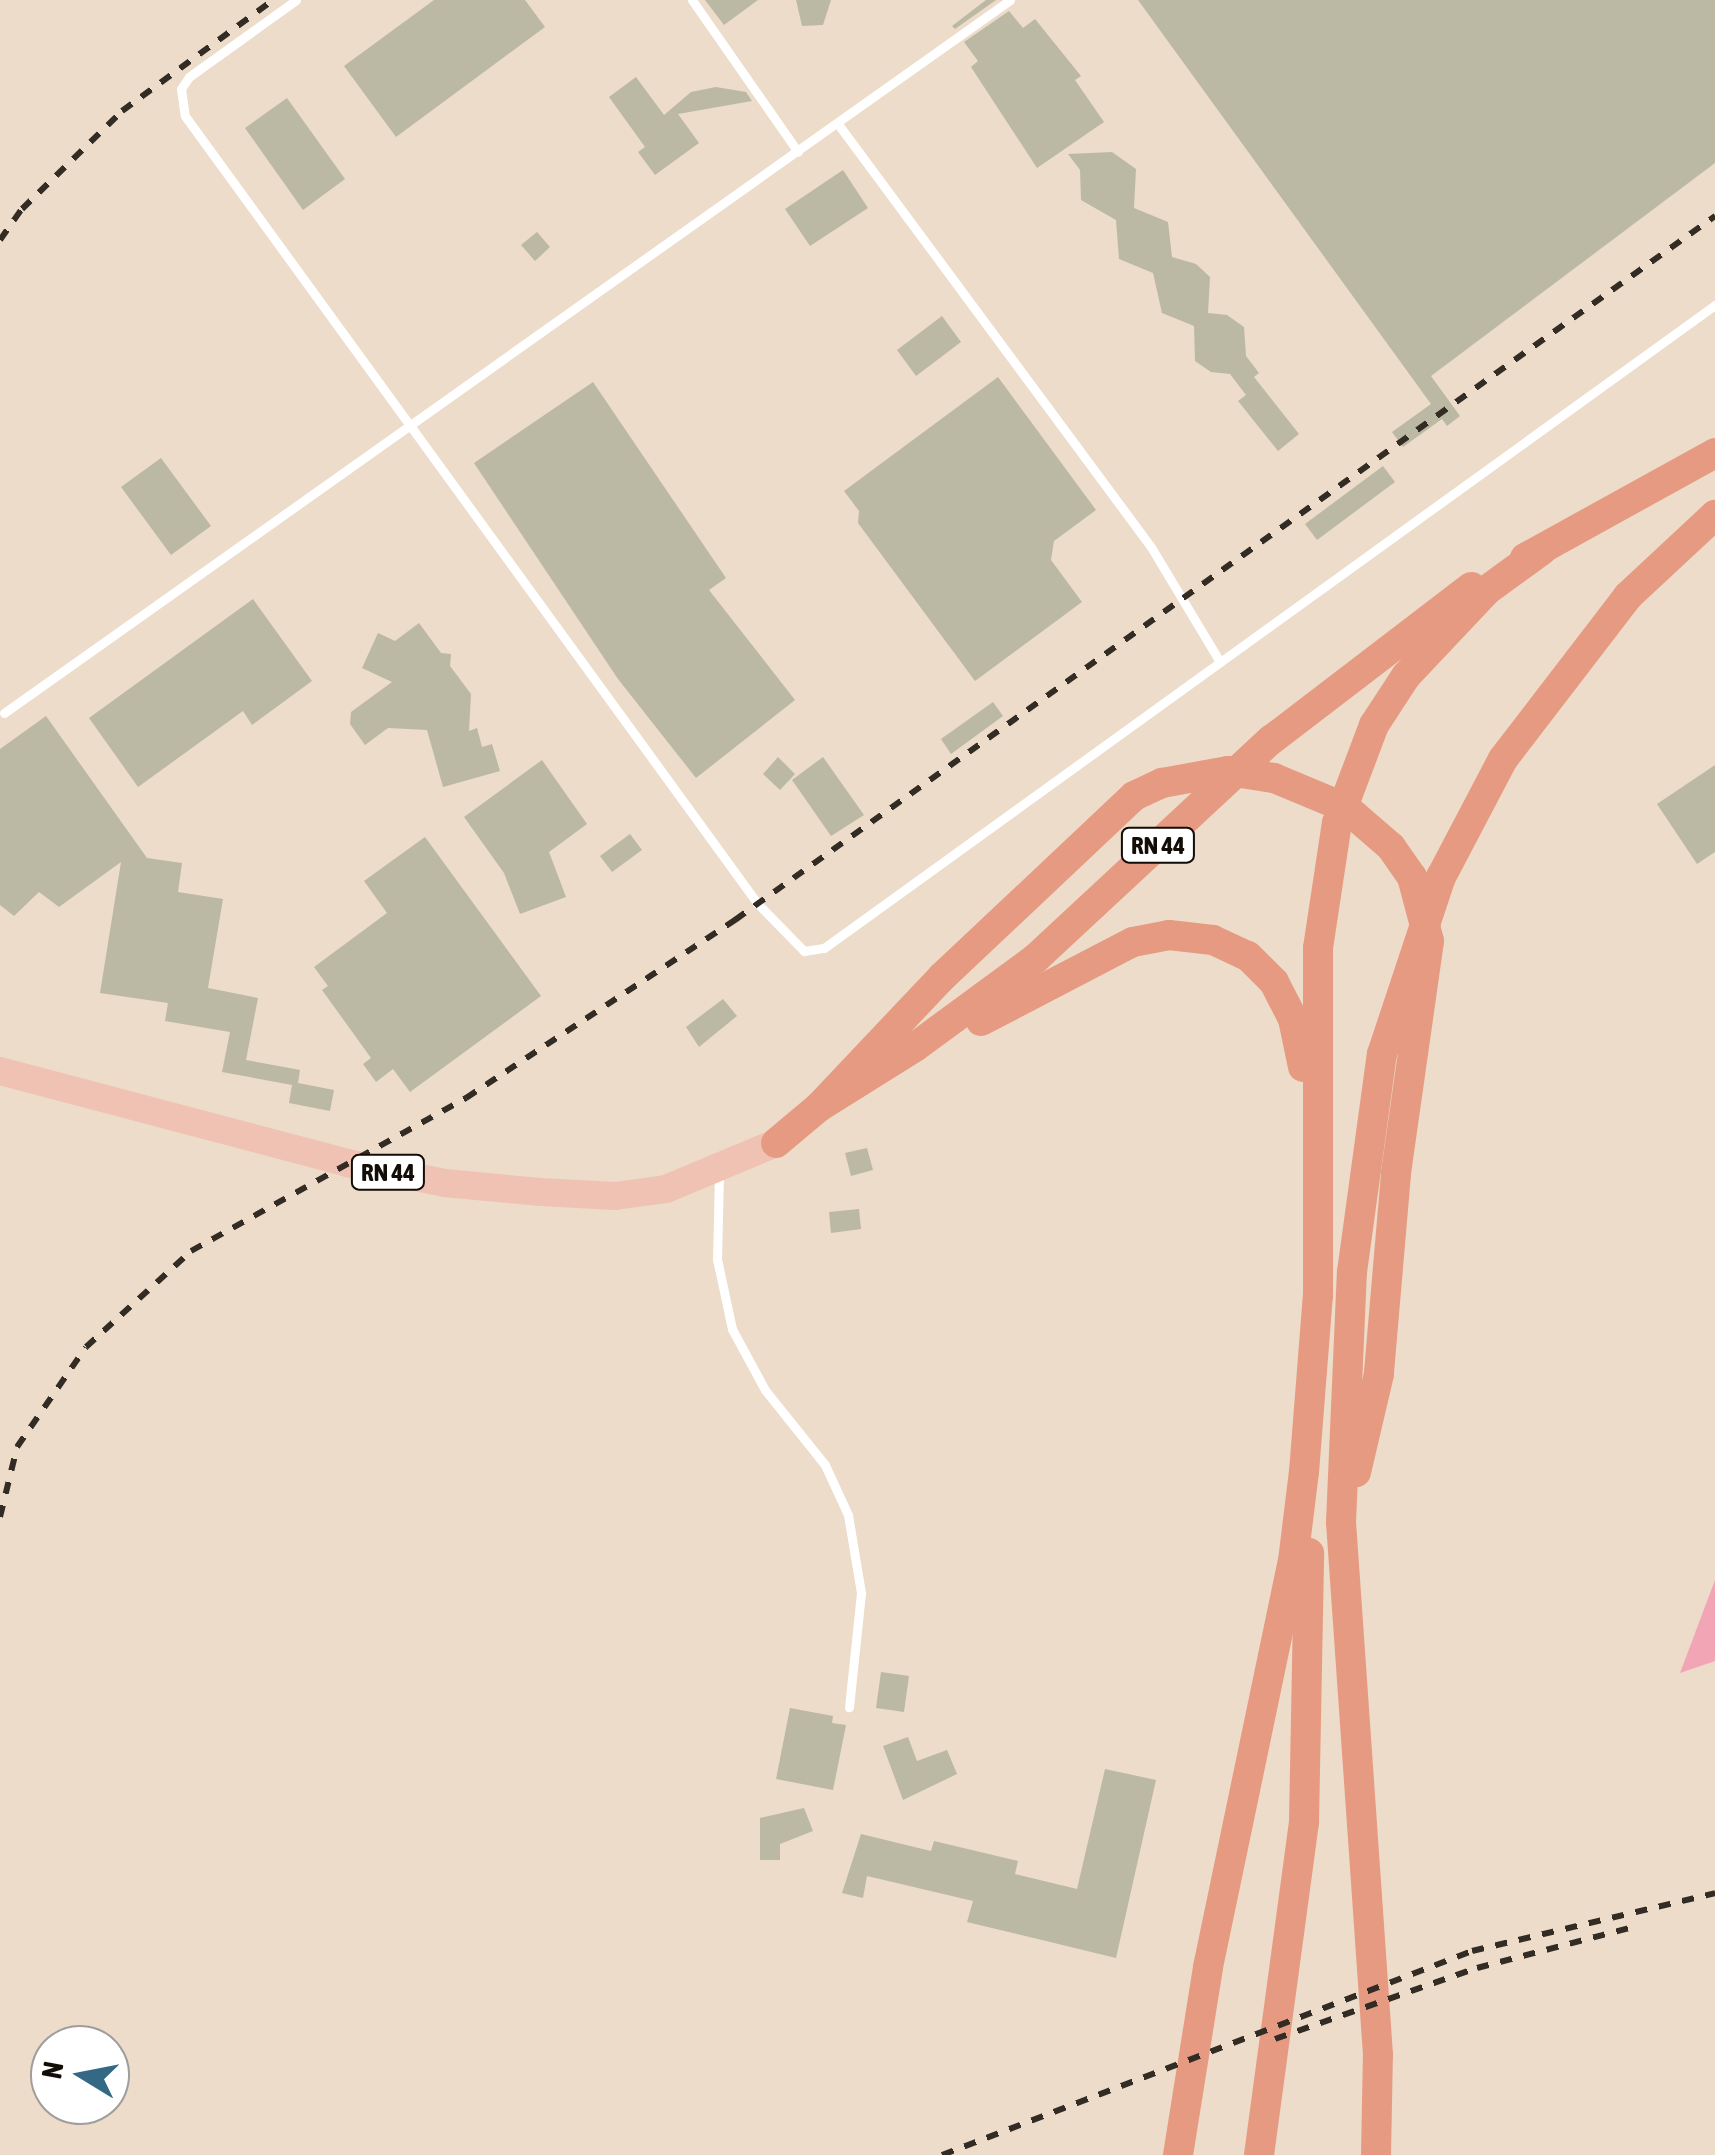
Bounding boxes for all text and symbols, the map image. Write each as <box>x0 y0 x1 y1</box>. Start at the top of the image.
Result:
road number: RN 44 <box>1120 825 1196 865</box>
road number: RN 44 <box>350 1152 426 1192</box>
north arrow <box>30 2025 130 2125</box>
text: N <box>35 2059 70 2081</box>

